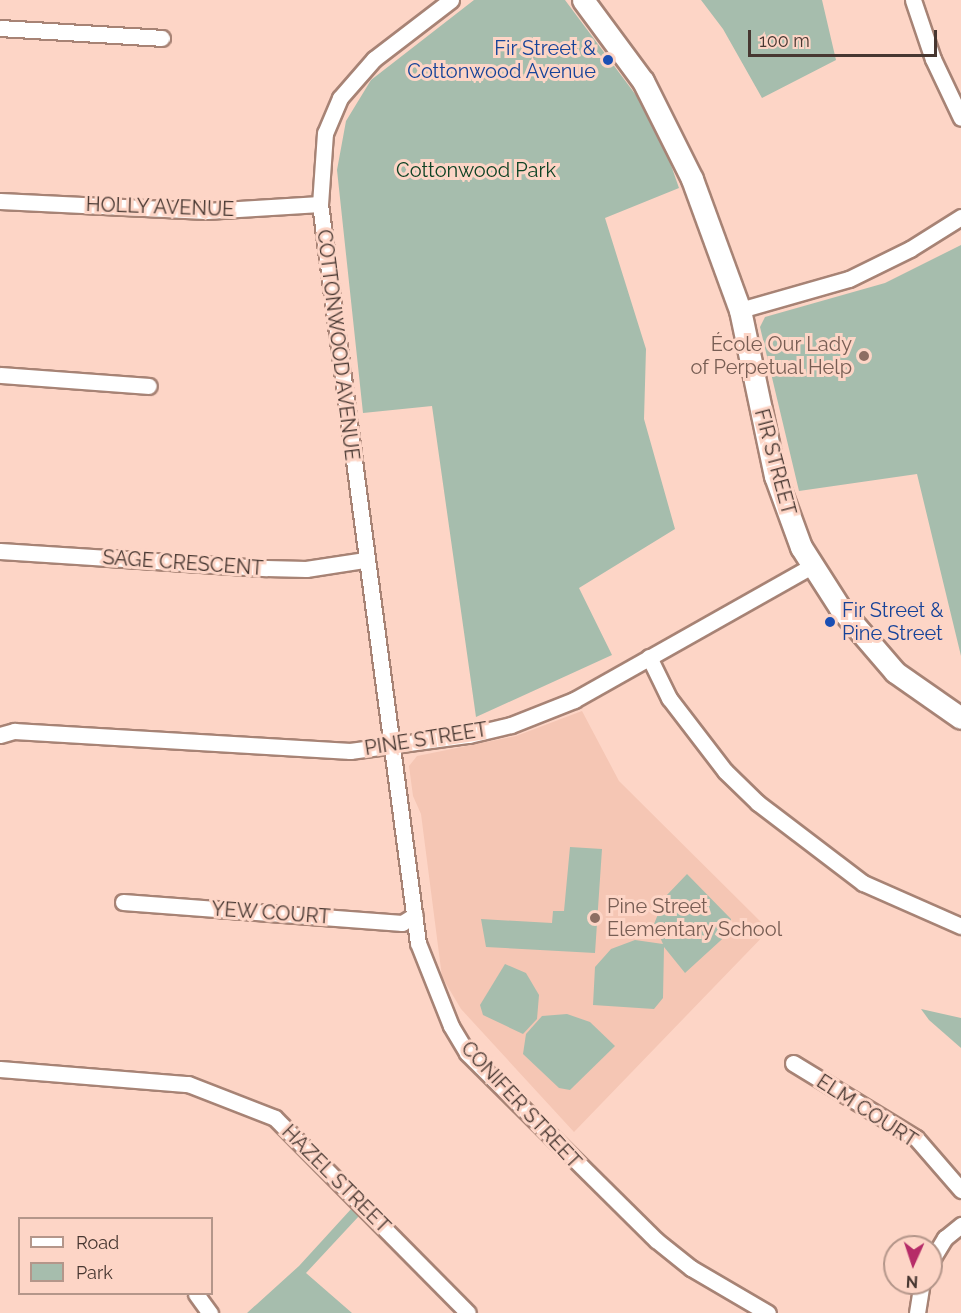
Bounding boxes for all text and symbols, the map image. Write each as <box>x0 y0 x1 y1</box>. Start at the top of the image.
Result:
scale bar <box>751 18 940 56</box>
text: 100 m <box>759 30 810 51</box>
place label: Fir Street & Cottonwood Avenue <box>407 36 596 83</box>
marker: Fir Street & Cottonwood Avenue <box>601 53 615 67</box>
park label: Cottonwood Park <box>396 158 556 182</box>
street label: HOLLY AVENUE <box>85 192 235 222</box>
street label: COTTONWOOD AVENUE <box>312 228 364 462</box>
place label: École Our Lady of Perpetual Help <box>689 332 852 379</box>
marker: École Our Lady of Perpetual Help <box>857 349 871 363</box>
street label: FIR STREET <box>749 406 801 518</box>
street label: SAGE CRESCENT <box>102 545 264 581</box>
place label: Fir Street & Pine Street <box>842 598 944 645</box>
marker: Fir Street & Pine Street <box>823 615 837 629</box>
street label: PINE STREET <box>363 717 489 761</box>
place label: Pine Street Elementary School <box>607 894 783 941</box>
street label: YEW COURT <box>210 897 332 929</box>
marker: Pine Street Elementary School <box>588 911 602 925</box>
street label: CONIFER STREET <box>456 1036 586 1174</box>
street label: ELM COURT <box>812 1070 922 1152</box>
street label: HAZEL STREET <box>277 1120 395 1238</box>
legend <box>18 1217 213 1295</box>
text: Road <box>76 1232 119 1253</box>
north arrow <box>883 1235 943 1295</box>
text: Park <box>76 1262 113 1283</box>
text: N <box>906 1272 919 1291</box>

